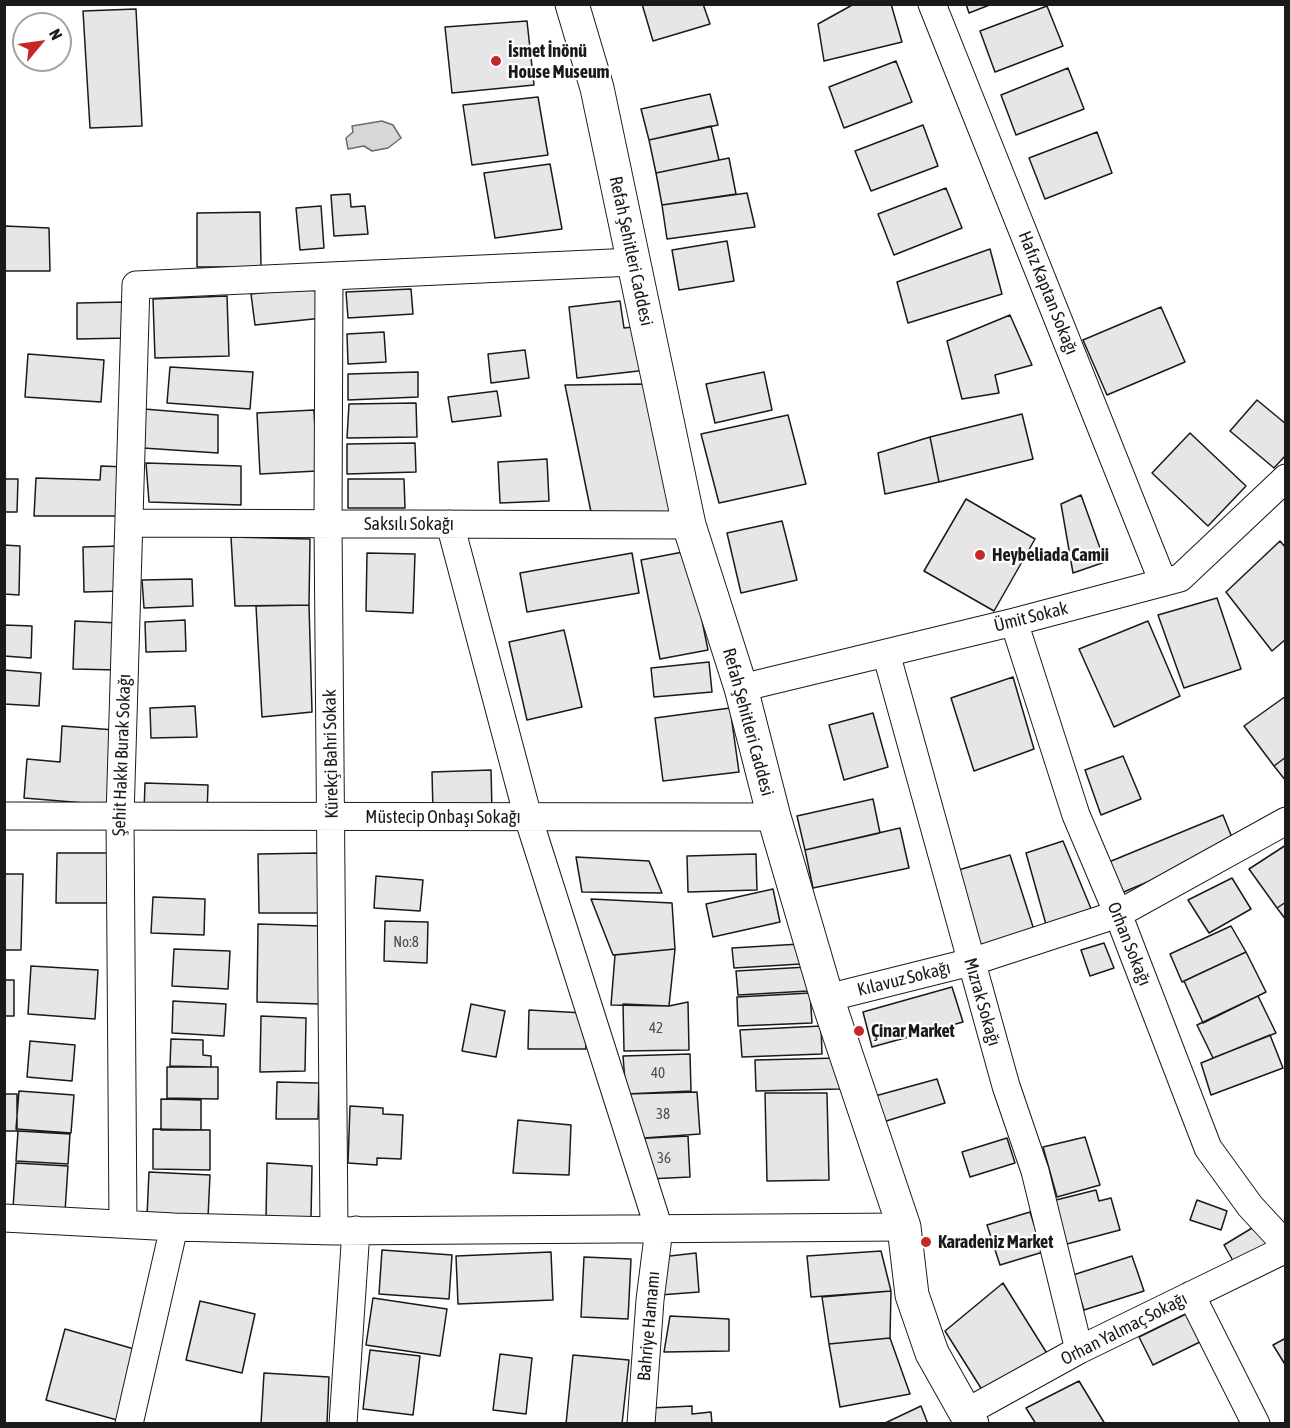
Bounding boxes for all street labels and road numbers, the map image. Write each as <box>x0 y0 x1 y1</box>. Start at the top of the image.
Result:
street label: Refah Şehitleri Caddesi <box>605 174 657 328</box>
street label: Hafız Kaptan Sokağı <box>1013 228 1083 358</box>
street label: Saksılı Sokağı <box>364 513 454 535</box>
street label: Ümit Sokak <box>992 597 1070 637</box>
street label: Refah Şehitleri Caddesi <box>718 646 778 798</box>
street label: Şehit Hakkı Burak Sokağı <box>108 674 136 836</box>
street label: Kürekçi Bahri Sokak <box>319 689 343 819</box>
street label: Müstecip Onbaşı Sokağı <box>365 806 521 828</box>
street label: Orhan Sokağı <box>1102 899 1156 989</box>
street label: Mızrak Sokağı <box>959 955 1005 1049</box>
street label: Kılavuz Sokağı <box>855 957 953 1001</box>
street label: Bahriye Hamamı <box>633 1270 665 1382</box>
street label: Orhan Yalmaç Sokağı <box>1057 1288 1191 1370</box>

